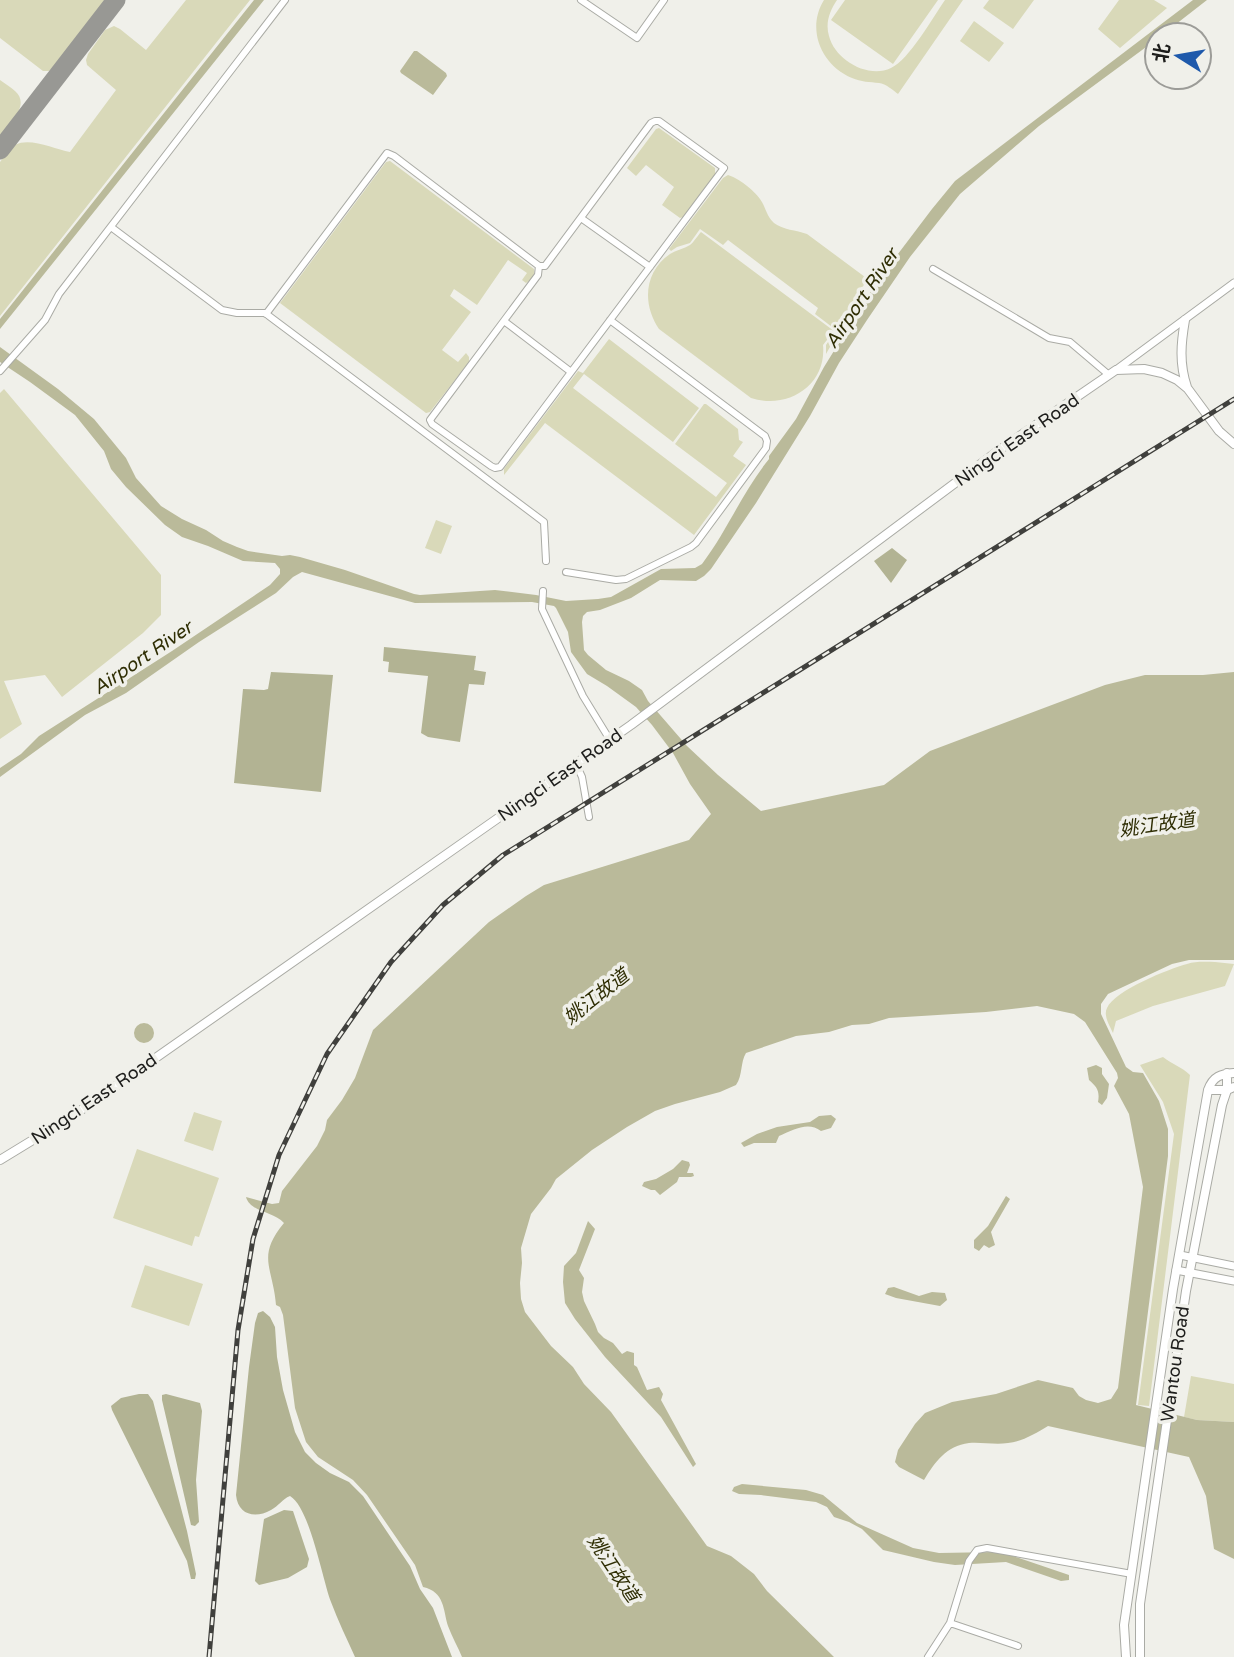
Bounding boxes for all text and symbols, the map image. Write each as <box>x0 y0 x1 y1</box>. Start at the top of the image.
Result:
north arrow <box>1143 21 1213 91</box>
text: 北 <box>1150 42 1175 64</box>
water label: Airport River <box>820 242 905 353</box>
street label: Ningci East Road <box>951 389 1083 491</box>
water label: Airport River <box>89 615 199 699</box>
street label: Ningci East Road <box>494 724 626 826</box>
water label: 姚江故道 <box>1118 808 1199 841</box>
water label: 姚江故道 <box>560 963 636 1029</box>
street label: Ningci East Road <box>27 1049 161 1149</box>
street label: Wantou Road <box>1156 1305 1194 1423</box>
water label: 姚江故道 <box>583 1531 645 1609</box>

